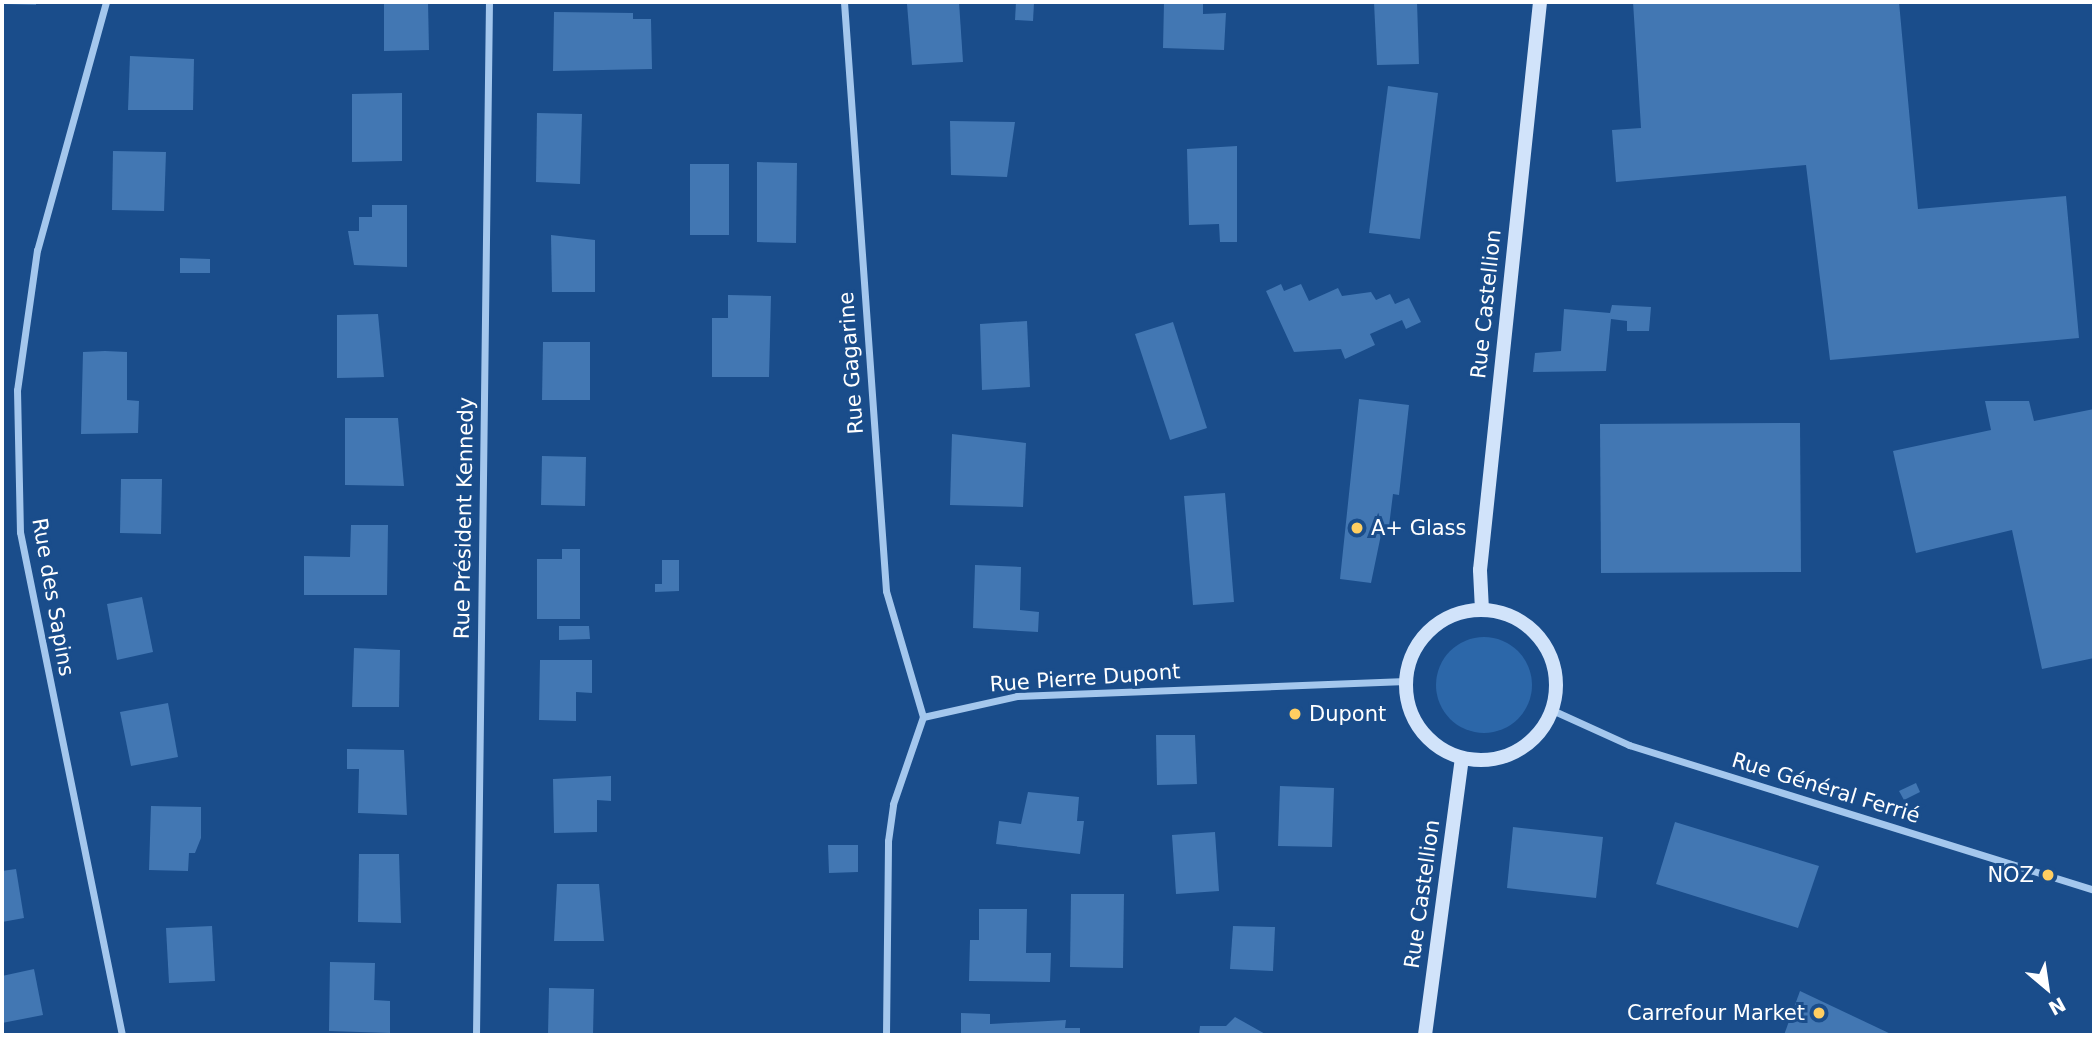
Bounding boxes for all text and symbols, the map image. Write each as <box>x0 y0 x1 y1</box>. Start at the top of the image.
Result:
street label: Rue Castellion <box>1466 228 1506 380</box>
street label: Rue Gagarine <box>833 291 869 435</box>
street label: Rue Président Kennedy <box>449 397 479 639</box>
place label: A+ Glass <box>1371 515 1466 541</box>
street label: Rue des Sapins <box>27 516 79 678</box>
marker: A+ Glass <box>1349 520 1365 536</box>
street label: Rue Pierre Dupont <box>989 659 1181 697</box>
place label: Dupont <box>1309 701 1386 727</box>
marker: Dupont <box>1287 706 1303 722</box>
street label: Rue Général Ferrié <box>1729 747 1923 829</box>
street label: Rue Castellion <box>1399 818 1445 970</box>
place label: NOZ <box>1987 862 2034 888</box>
marker: NOZ <box>2040 867 2056 883</box>
north arrow <box>2012 953 2082 1023</box>
text: N <box>2045 993 2069 1020</box>
place label: Carrefour Market <box>1627 1000 1805 1026</box>
marker: Carrefour Market <box>1811 1005 1827 1021</box>

